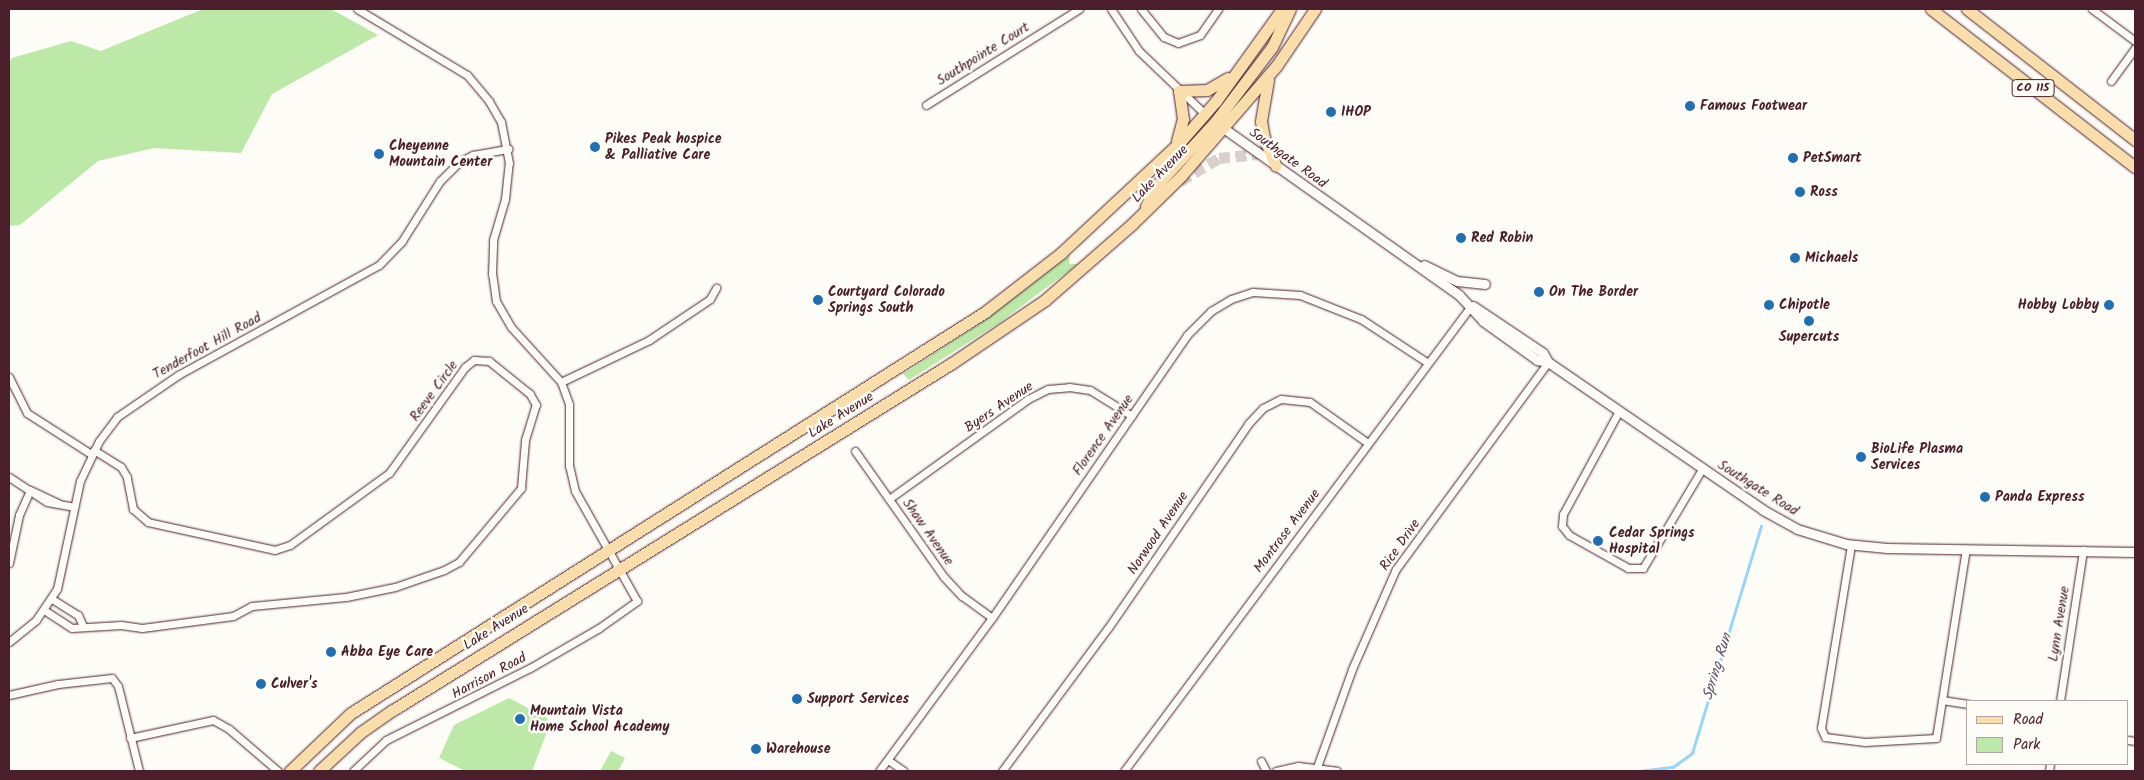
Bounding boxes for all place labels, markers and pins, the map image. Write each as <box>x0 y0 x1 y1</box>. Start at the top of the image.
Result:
place label: Famous Footwear <box>1700 98 1807 114</box>
marker: Famous Footwear <box>1684 100 1696 112</box>
place label: IHOP <box>1341 104 1371 120</box>
marker: IHOP <box>1325 106 1337 118</box>
place label: Pikes Peak hospice & Palliative Care <box>605 131 722 164</box>
place label: Cheyenne Mountain Center <box>389 138 492 170</box>
marker: Pikes Peak hospice & Palliative Care <box>589 141 601 153</box>
marker: Cheyenne Mountain Center <box>373 148 385 160</box>
place label: PetSmart <box>1803 150 1862 166</box>
marker: PetSmart <box>1787 152 1799 164</box>
place label: Ross <box>1810 184 1838 200</box>
marker: Ross <box>1794 186 1806 198</box>
place label: Red Robin <box>1471 230 1533 246</box>
marker: Red Robin <box>1455 232 1467 244</box>
place label: Michaels <box>1805 250 1858 266</box>
marker: Michaels <box>1789 252 1801 264</box>
place label: Courtyard Colorado Springs South <box>828 284 945 316</box>
place label: On The Border <box>1549 284 1638 300</box>
marker: On The Border <box>1533 286 1545 298</box>
marker: Courtyard Colorado Springs South <box>812 294 824 306</box>
place label: Chipotle <box>1779 297 1830 313</box>
place label: Hobby Lobby <box>2018 297 2099 313</box>
marker: Chipotle <box>1763 299 1775 311</box>
marker: Hobby Lobby <box>2103 299 2115 311</box>
marker: Supercuts <box>1803 315 1815 327</box>
place label: Supercuts <box>1779 329 1839 345</box>
place label: BioLife Plasma Services <box>1871 441 1963 474</box>
marker: BioLife Plasma Services <box>1855 451 1867 463</box>
place label: Panda Express <box>1995 489 2085 505</box>
marker: Panda Express <box>1979 491 1991 503</box>
place label: Cedar Springs Hospital <box>1609 525 1695 558</box>
marker: Cedar Springs Hospital <box>1591 534 1605 548</box>
place label: Abba Eye Care <box>341 644 433 660</box>
marker: Abba Eye Care <box>325 646 337 658</box>
place label: Culver's <box>271 676 318 692</box>
marker: Culver's <box>255 678 267 690</box>
place label: Support Services <box>807 691 909 707</box>
marker: Support Services <box>791 693 803 705</box>
place label: Mountain Vista Home School Academy <box>530 703 669 736</box>
marker: Mountain Vista Home School Academy <box>514 713 526 725</box>
place label: Warehouse <box>766 741 830 757</box>
marker: Warehouse <box>750 743 762 755</box>

